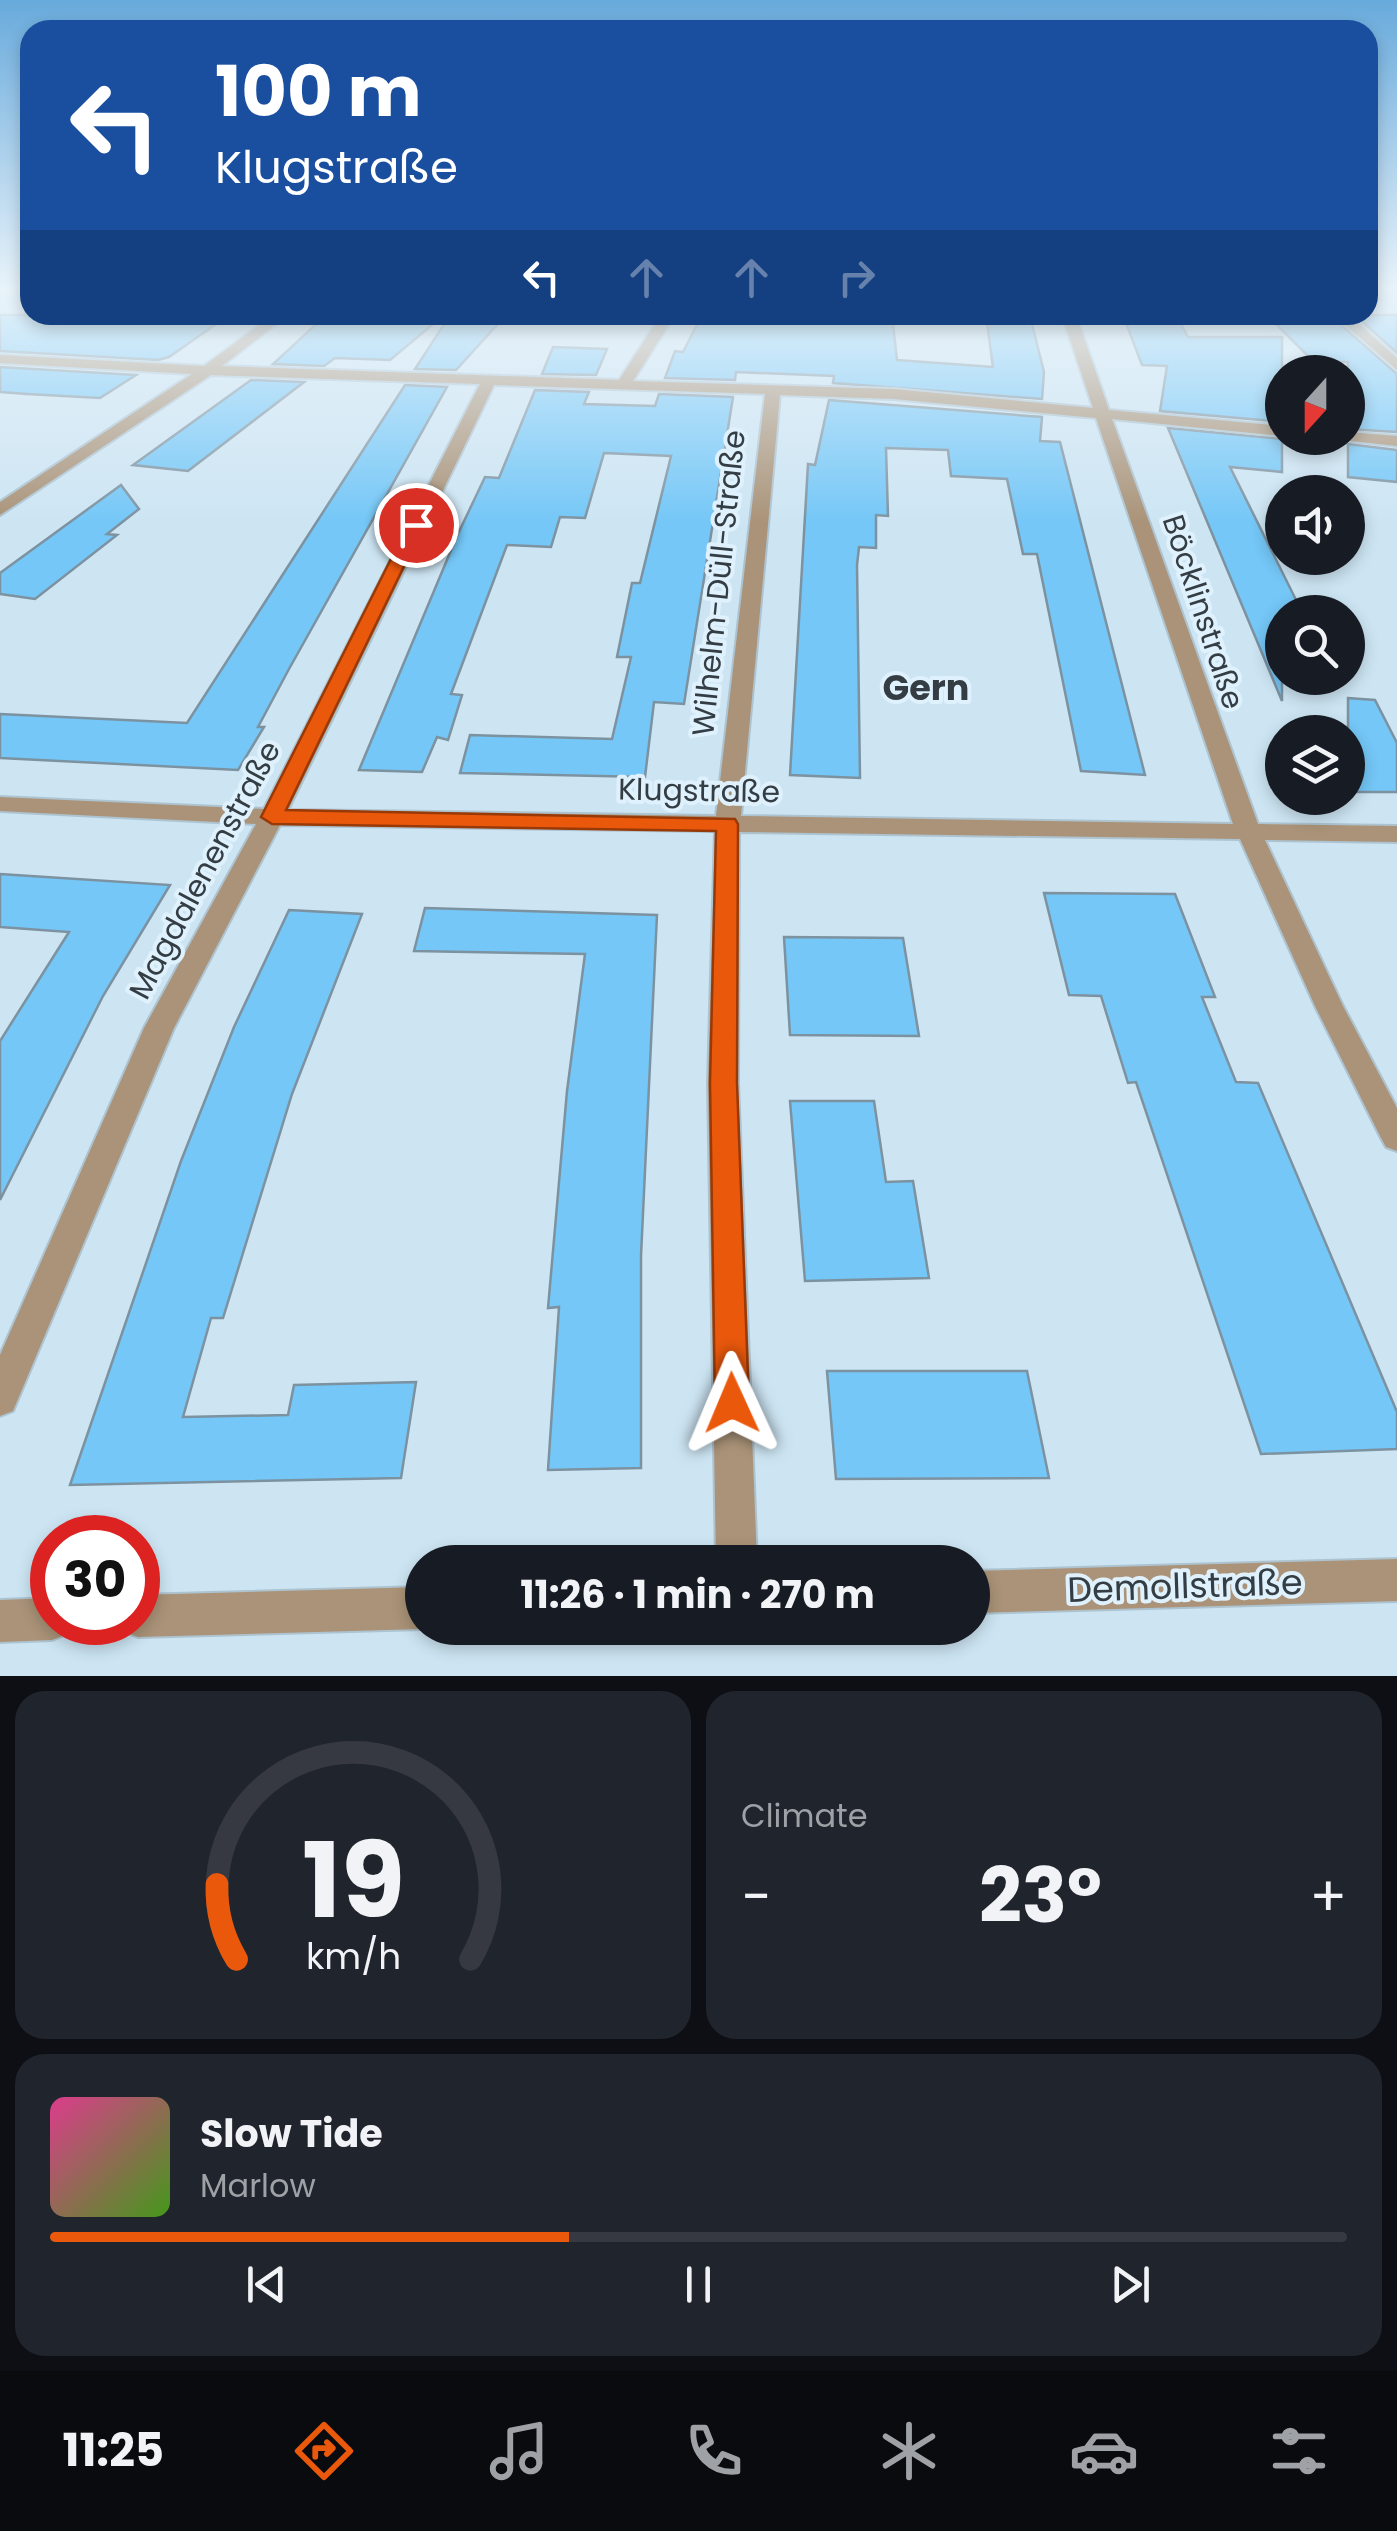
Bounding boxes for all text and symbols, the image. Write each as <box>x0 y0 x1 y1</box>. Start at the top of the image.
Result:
text: 100 m <box>215 42 422 141</box>
icon: left <box>50 60 180 190</box>
text: Klugstraße <box>215 136 458 199</box>
icon: left <box>514 250 569 305</box>
icon: ahead <box>619 250 674 305</box>
icon: ahead <box>724 250 779 305</box>
icon: right <box>829 250 884 305</box>
north arrow <box>1265 355 1365 455</box>
map controls <box>1265 355 1365 815</box>
street label: Wilhelm-Düll-Straße <box>681 428 756 738</box>
button: sound <box>1265 475 1365 575</box>
pin <box>374 483 459 568</box>
icon: arrive <box>389 498 444 553</box>
street label: Böcklinstraße <box>1152 509 1255 715</box>
button: search <box>1265 595 1365 695</box>
district label: Gern <box>883 663 969 712</box>
button: layers <box>1265 715 1365 815</box>
street label: Magdalenenstraße <box>118 733 291 1007</box>
street label: Klugstraße <box>618 768 780 813</box>
position arrow <box>680 1351 784 1455</box>
speed limit sign: 30 <box>30 1515 160 1645</box>
street label: Demollstraße <box>1067 1557 1303 1614</box>
text: 11:26 · 1 min · 270 m <box>520 1568 875 1621</box>
text: Climate <box>741 1793 868 1838</box>
text: 19 <box>301 1808 405 1953</box>
text: 23° <box>979 1843 1102 1948</box>
text: − <box>741 1858 771 1935</box>
text: + <box>1309 1858 1347 1935</box>
text: km/h <box>305 1931 401 1982</box>
text: Slow Tide <box>200 2107 383 2160</box>
text: Marlow <box>200 2163 316 2208</box>
icon: previous <box>239 2257 294 2312</box>
icon: pause <box>671 2257 726 2312</box>
icon: next <box>1103 2257 1158 2312</box>
icon: directions <box>289 2416 359 2486</box>
icon: music <box>484 2416 554 2486</box>
icon: phone <box>679 2416 749 2486</box>
icon: climate <box>874 2416 944 2486</box>
icon: car <box>1069 2416 1139 2486</box>
icon: filters <box>1264 2416 1334 2486</box>
text: 11:25 <box>63 2419 164 2482</box>

